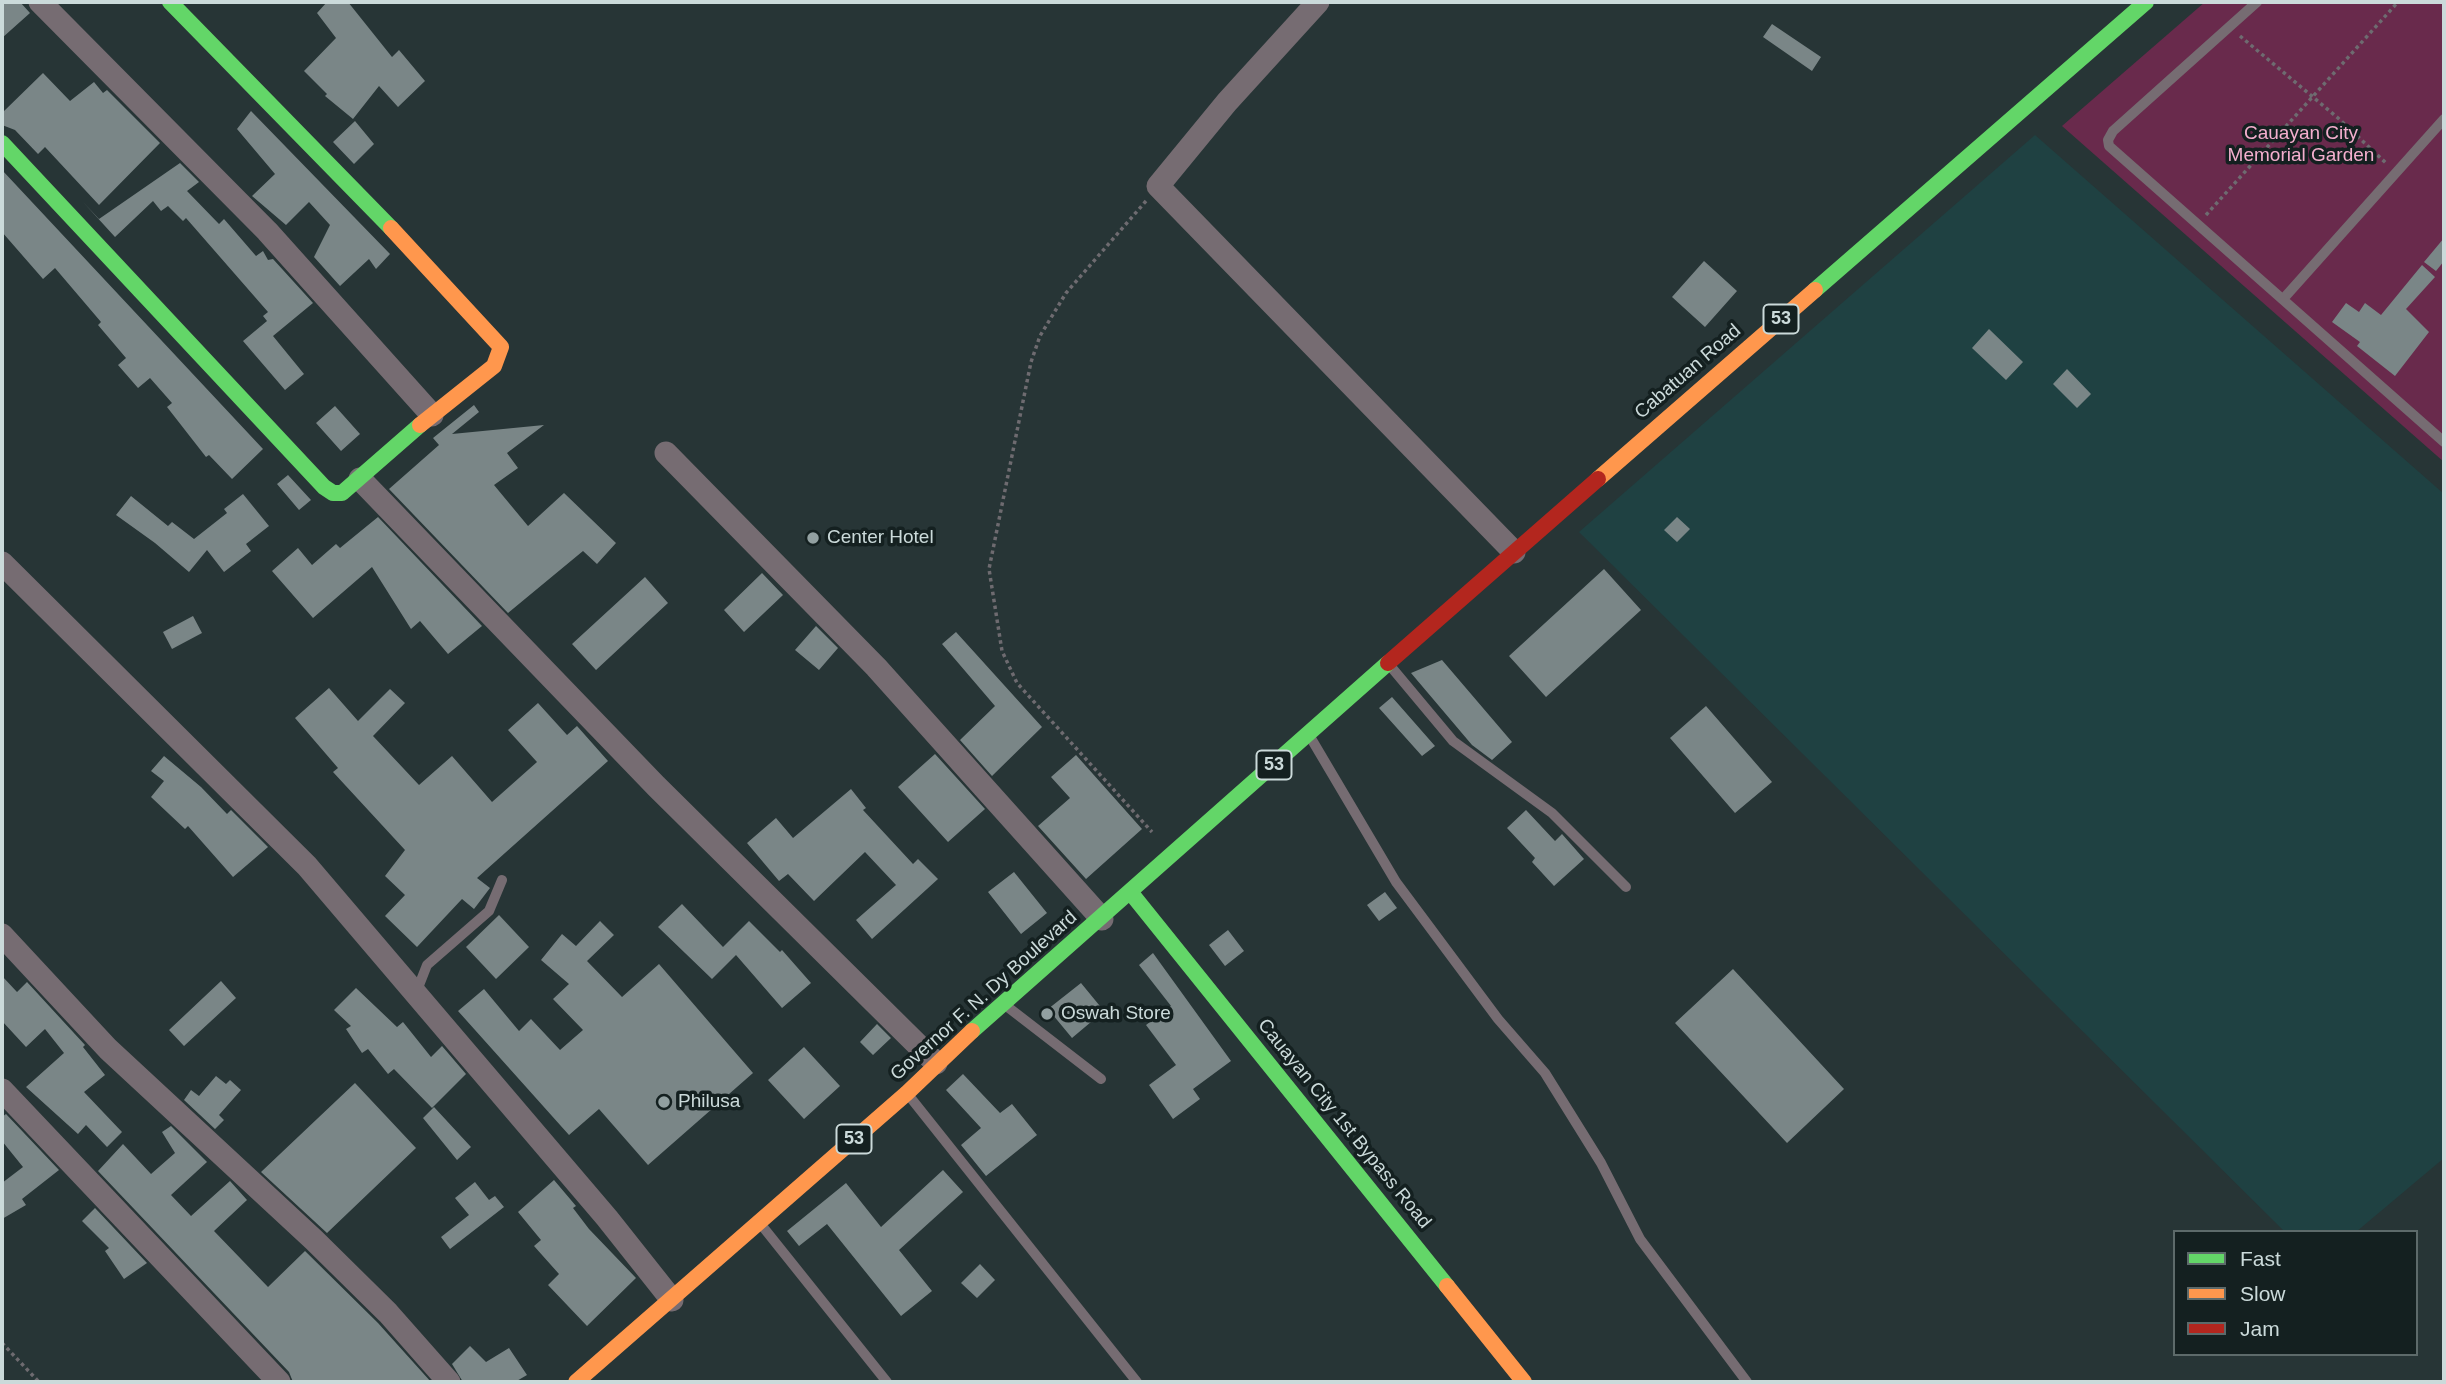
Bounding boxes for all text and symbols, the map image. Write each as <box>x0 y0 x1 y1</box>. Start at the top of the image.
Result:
park label: Cauayan City Memorial Garden <box>2228 123 2374 167</box>
road number: 53 <box>1764 304 1798 334</box>
street label: Cabatuan Road <box>1630 320 1746 424</box>
place label: Center Hotel <box>827 527 934 549</box>
marker: Center Hotel <box>805 530 821 546</box>
road number: 53 <box>1256 750 1292 780</box>
street label: Governor F. N. Dy Boulevard <box>886 906 1082 1086</box>
place label: Oswah Store <box>1061 1003 1171 1025</box>
marker: Oswah Store <box>1039 1006 1055 1022</box>
street label: Cauayan City 1st Bypass Road <box>1252 1015 1436 1233</box>
place label: Philusa <box>678 1091 740 1113</box>
marker: Philusa <box>656 1094 672 1110</box>
road number: 53 <box>836 1124 872 1154</box>
legend <box>2173 1230 2418 1356</box>
text: Fast <box>2240 1247 2281 1270</box>
text: Slow <box>2240 1282 2286 1305</box>
text: Jam <box>2240 1317 2280 1340</box>

